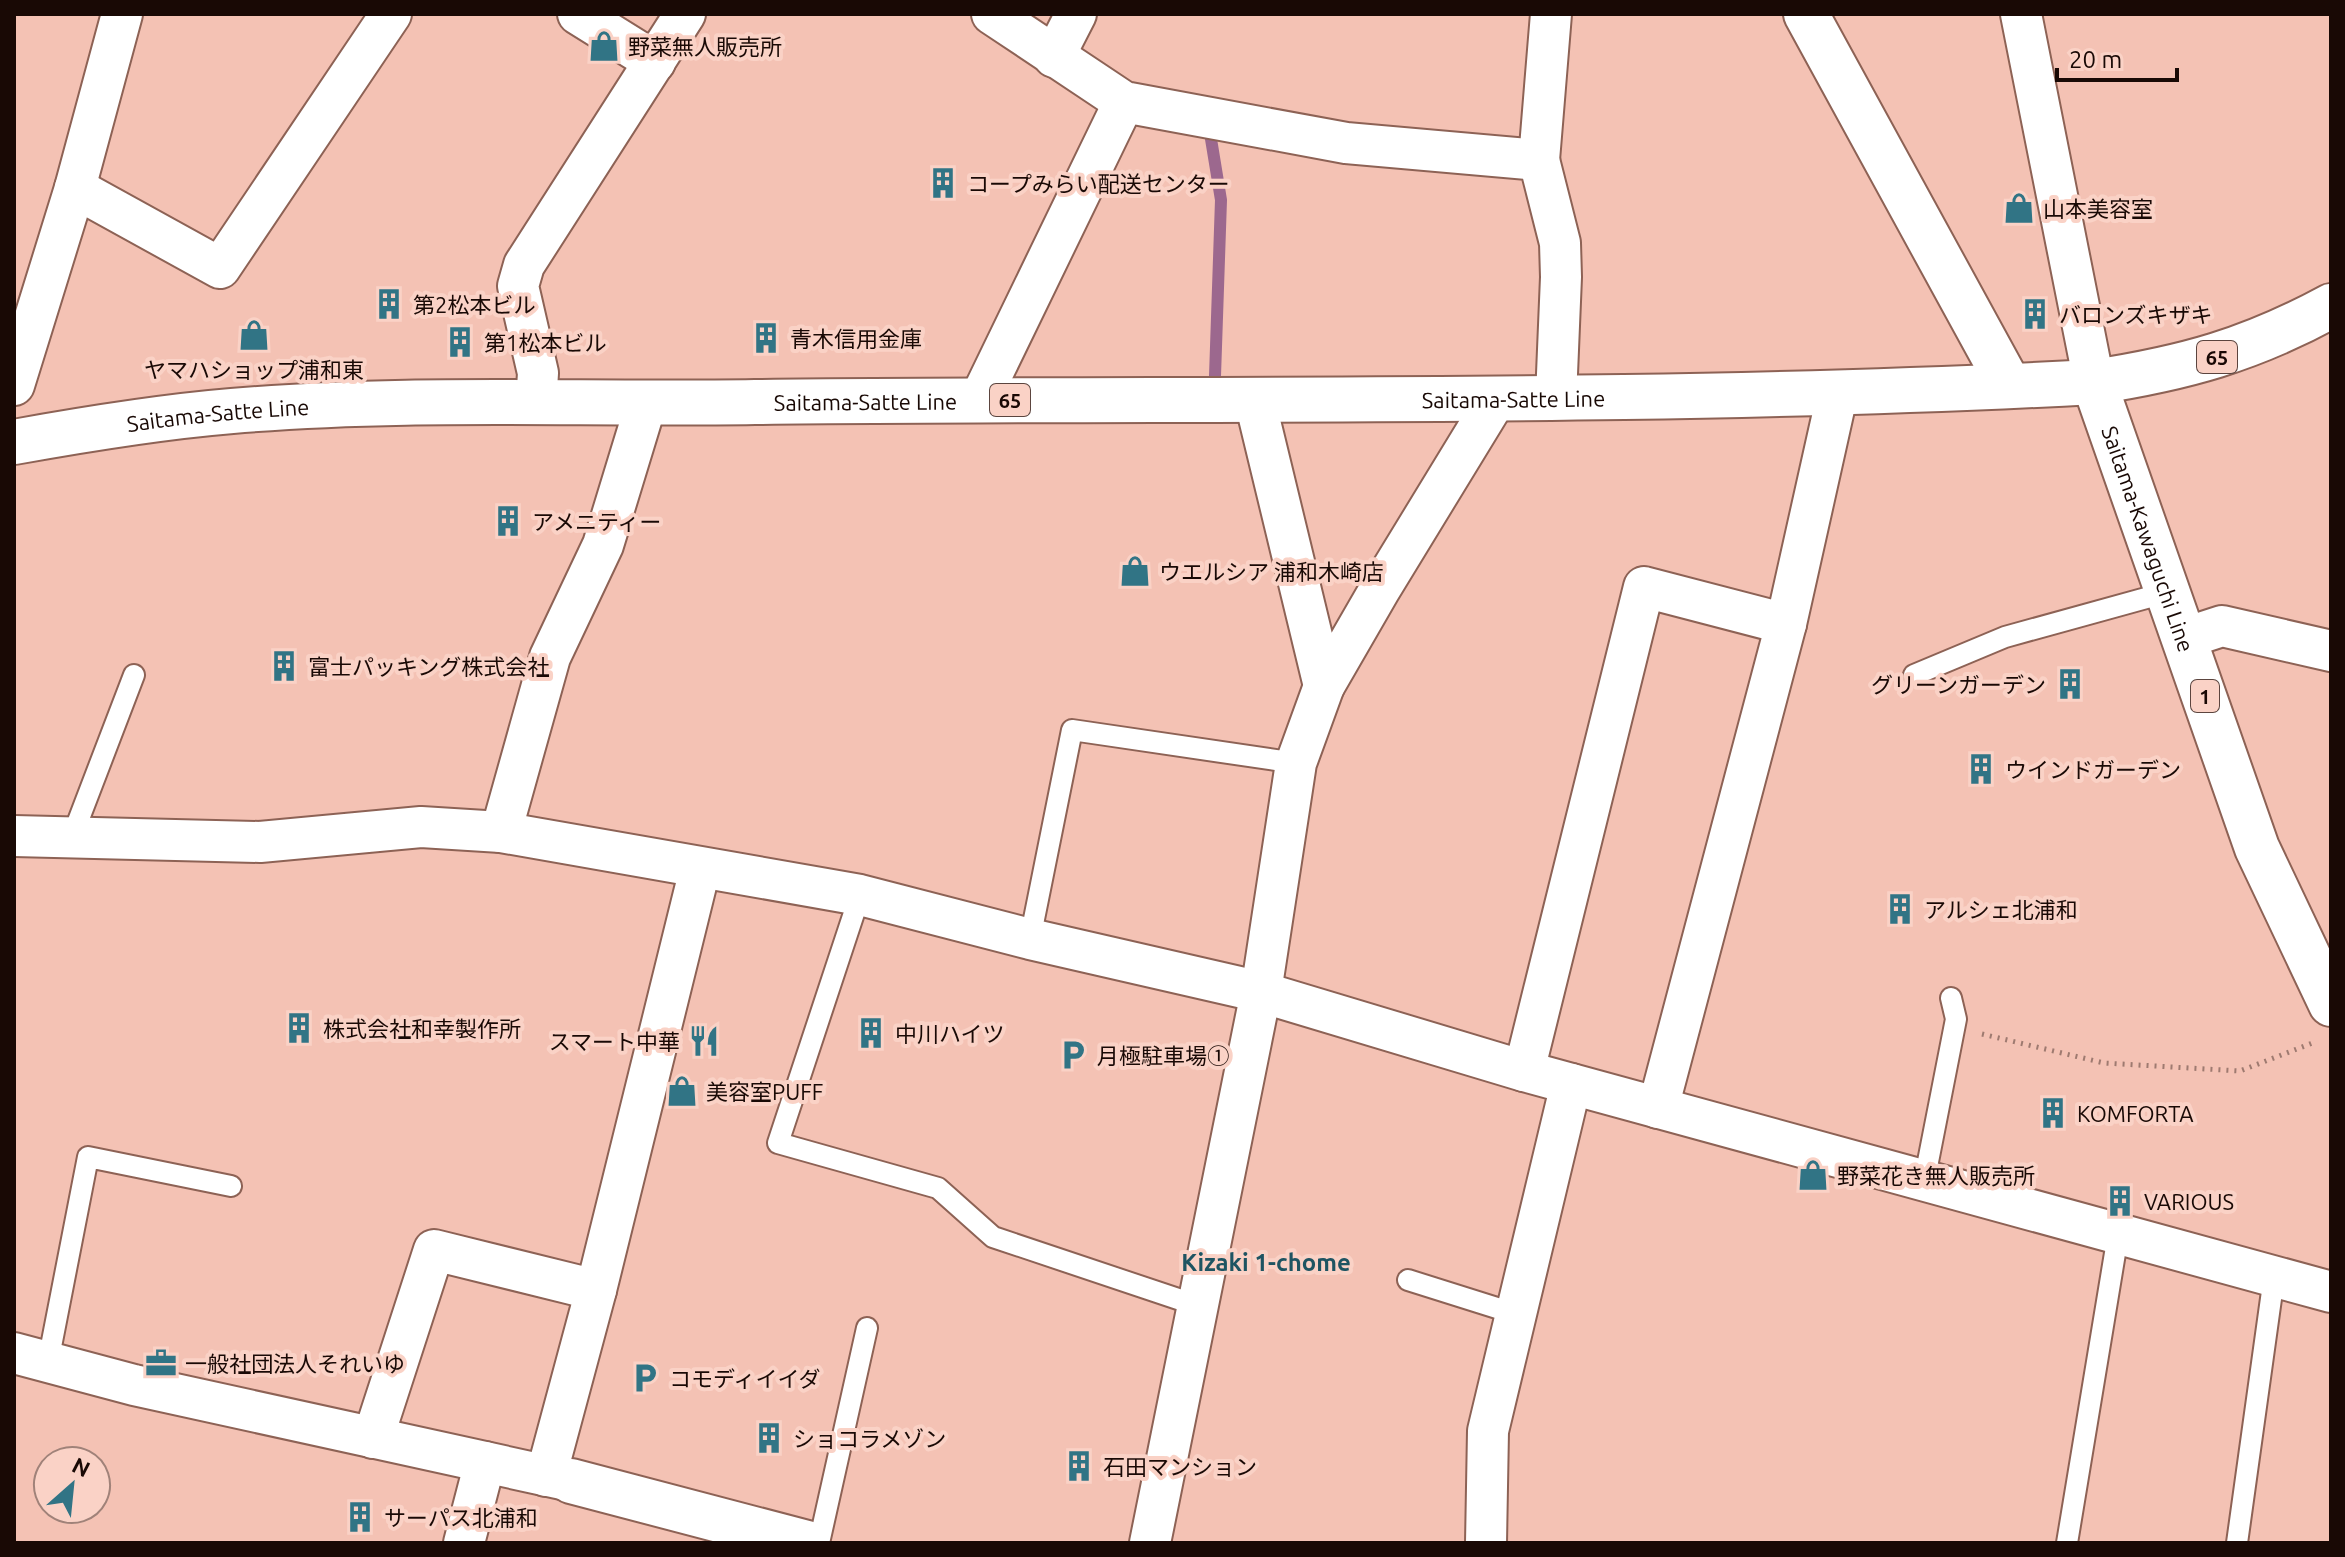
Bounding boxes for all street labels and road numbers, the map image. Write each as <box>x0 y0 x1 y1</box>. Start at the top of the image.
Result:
road number: 65 <box>2197 341 2237 373</box>
road number: 65 <box>990 384 1030 416</box>
street label: Saitama-Satte Line <box>1422 385 1605 412</box>
street label: Saitama-Satte Line <box>774 388 957 414</box>
street label: Saitama-Satte Line <box>125 393 310 436</box>
street label: Saitama-Kawaguchi Line <box>2098 422 2200 655</box>
road number: 1 <box>2191 680 2219 712</box>

